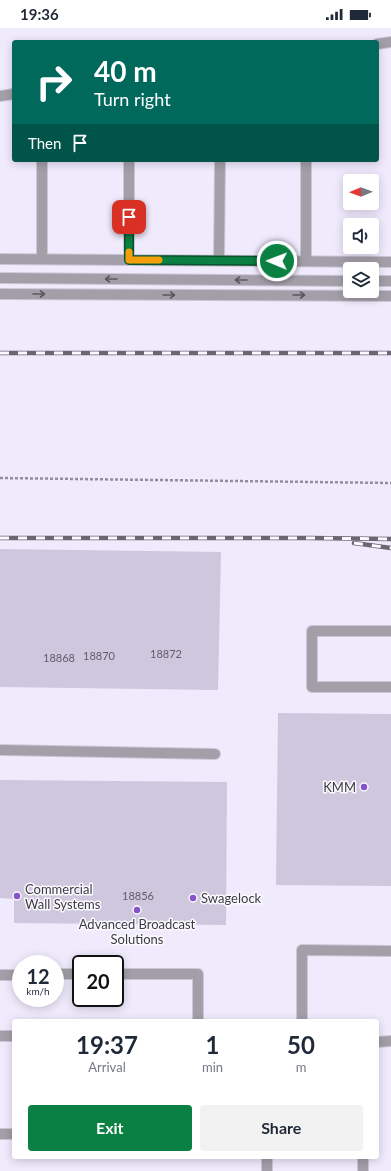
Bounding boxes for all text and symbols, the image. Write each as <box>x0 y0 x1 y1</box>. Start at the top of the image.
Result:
text: 19:36 <box>20 5 59 23</box>
text: 40 m <box>94 54 157 88</box>
icon: right <box>28 56 80 108</box>
text: Turn right <box>94 88 171 110</box>
icon: arrive <box>69 132 91 154</box>
text: Then <box>28 134 61 152</box>
north arrow <box>343 174 379 210</box>
map controls <box>343 174 379 298</box>
pin <box>112 200 146 234</box>
icon: arrive <box>118 206 140 228</box>
button: sound <box>343 218 379 254</box>
position arrow <box>256 240 298 282</box>
button: layers <box>343 262 379 298</box>
one-way arrow <box>105 275 118 283</box>
one-way arrow <box>235 276 248 284</box>
one-way arrow <box>32 290 45 298</box>
one-way arrow <box>162 291 175 299</box>
one-way arrow <box>292 292 305 299</box>
house number: 18872 <box>150 647 182 660</box>
house number: 18870 <box>83 649 116 662</box>
house number: 18868 <box>43 651 75 664</box>
place label: KMM <box>323 779 356 795</box>
marker: KMM <box>359 782 369 792</box>
place label: Commercial Wall Systems <box>25 881 101 912</box>
house number: 18856 <box>122 889 154 902</box>
place label: Swagelock <box>201 890 262 906</box>
marker: Commercial Wall Systems <box>12 891 22 901</box>
marker: Swagelock <box>188 893 198 903</box>
marker: Advanced Broadcast Solutions <box>132 905 142 915</box>
place label: Advanced Broadcast Solutions <box>79 916 196 947</box>
speed limit sign: 20 <box>72 955 124 1007</box>
text: 12 <box>26 964 50 988</box>
text: km/h <box>26 985 50 997</box>
text: 19:37 <box>76 1030 138 1059</box>
text: 1 <box>206 1030 219 1059</box>
text: 50 <box>287 1030 315 1059</box>
text: Arrival <box>88 1059 126 1075</box>
text: min <box>202 1059 223 1075</box>
text: m <box>296 1059 306 1075</box>
button: Exit <box>28 1105 192 1151</box>
button: Share <box>200 1105 363 1151</box>

